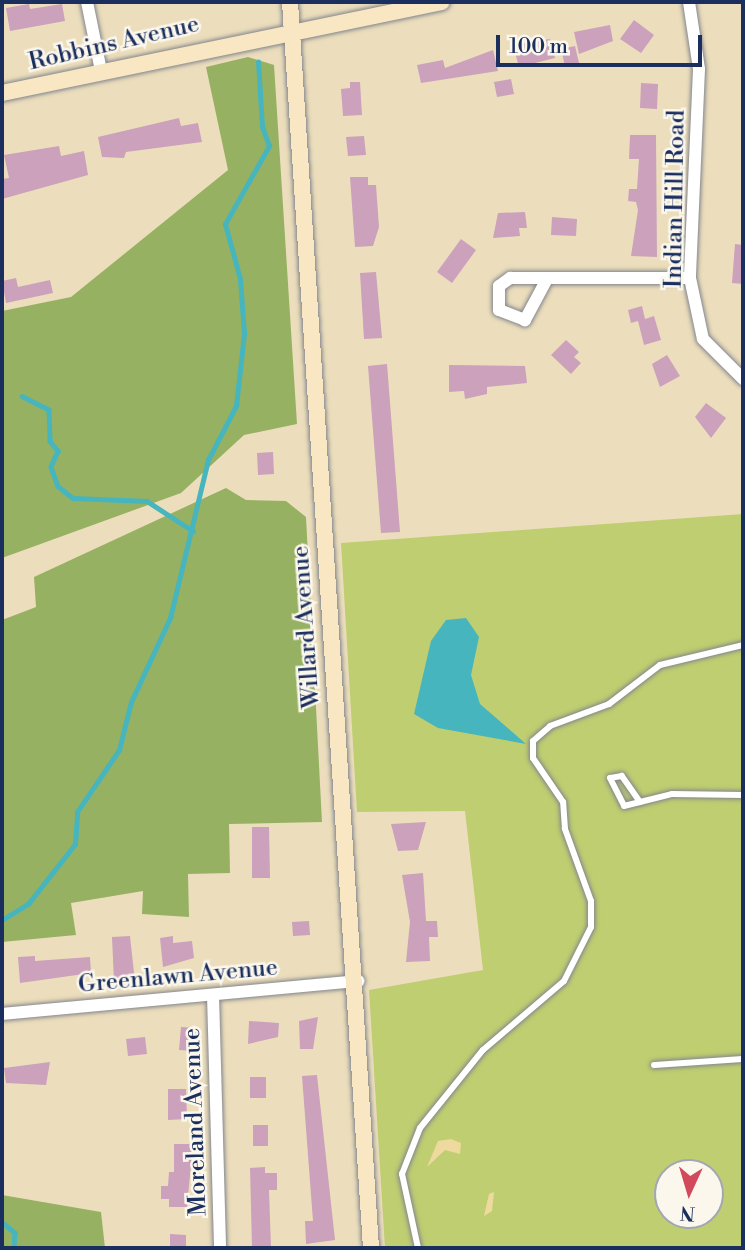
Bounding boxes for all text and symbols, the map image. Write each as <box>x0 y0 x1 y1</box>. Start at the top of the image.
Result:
street label: Robbins Avenue <box>26 10 202 78</box>
scale bar <box>500 21 706 65</box>
text: 100 m <box>509 34 568 60</box>
street label: Indian Hill Road <box>660 110 692 288</box>
street label: Willard Avenue <box>287 545 327 709</box>
street label: Greenlawn Avenue <box>77 954 279 1000</box>
street label: Moreland Avenue <box>178 1027 214 1217</box>
north arrow <box>654 1159 724 1229</box>
text: N <box>679 1200 696 1225</box>

